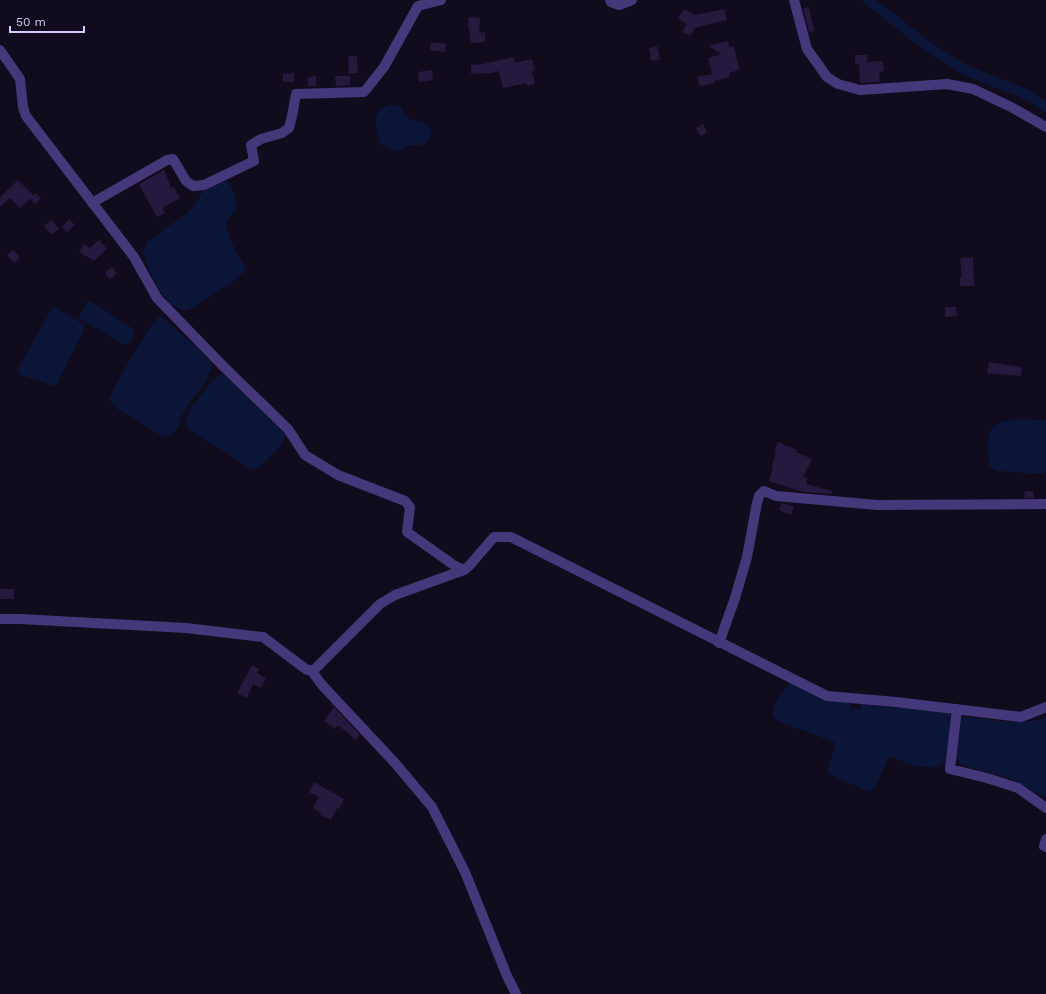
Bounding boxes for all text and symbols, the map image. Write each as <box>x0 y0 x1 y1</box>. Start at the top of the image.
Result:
scale bar <box>10 8 84 34</box>
text: 50 m <box>16 15 46 29</box>

